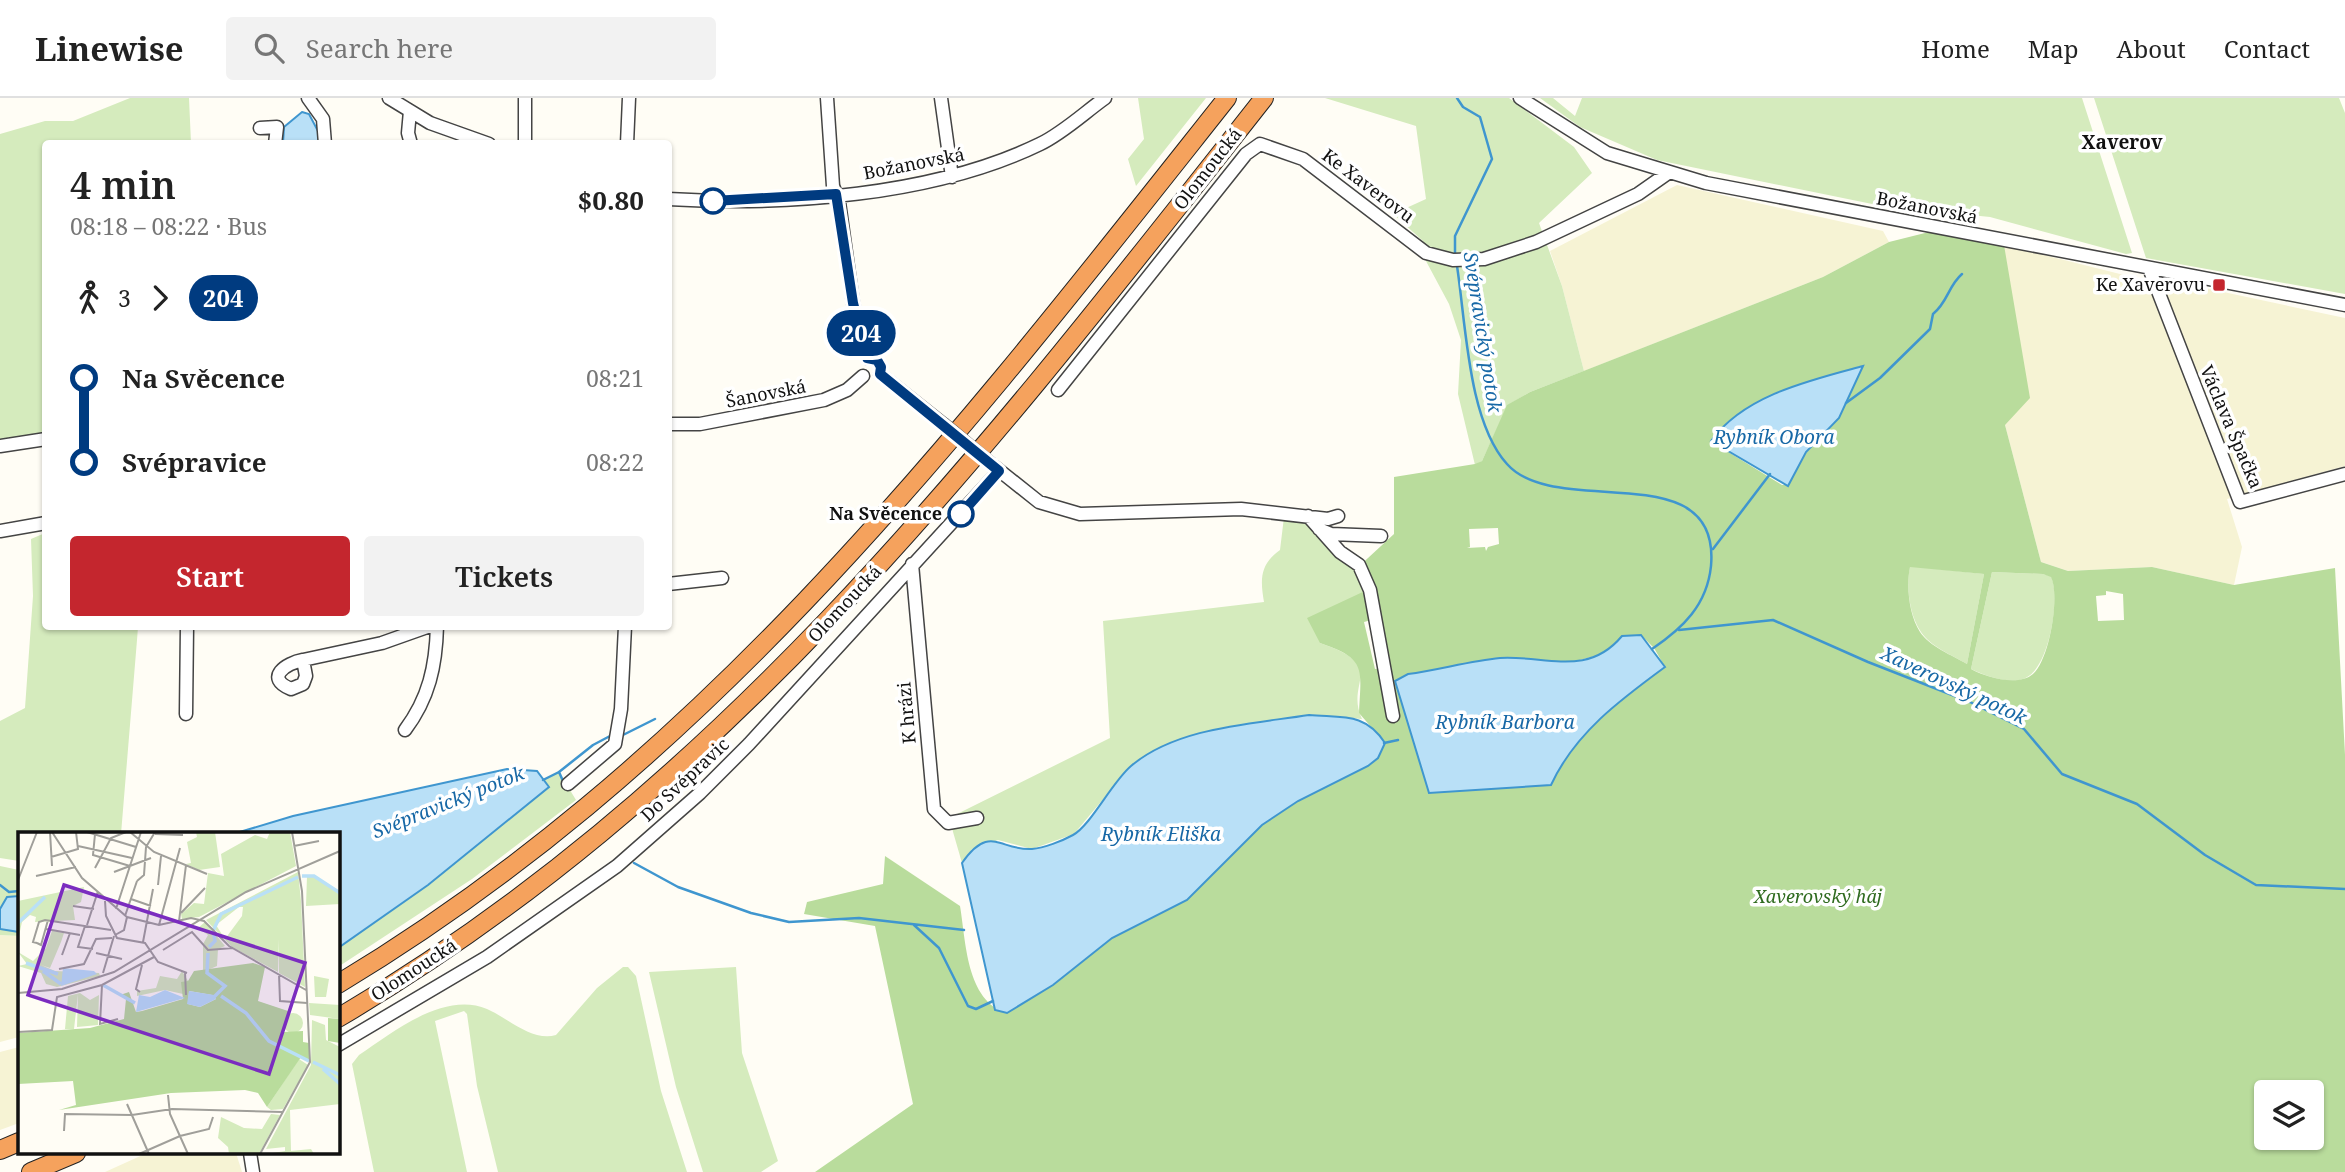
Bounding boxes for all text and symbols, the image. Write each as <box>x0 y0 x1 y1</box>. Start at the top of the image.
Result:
search box <box>226 17 716 80</box>
text: Linewise <box>35 26 184 71</box>
icon: search <box>250 29 288 67</box>
text: Search here <box>306 30 453 66</box>
text: Home <box>1921 32 1990 65</box>
text: Map <box>2028 32 2079 65</box>
text: About <box>2117 32 2186 65</box>
text: Contact <box>2224 32 2310 65</box>
street label: Olomoucká <box>1168 123 1247 214</box>
district label: Xaverov <box>2082 129 2163 155</box>
street label: Božanovská <box>861 141 967 185</box>
street label: Ke Xaverovu <box>1318 143 1420 228</box>
text: 4 min <box>70 158 176 210</box>
text: $0.80 <box>578 182 644 218</box>
street label: Božanovská <box>1874 185 1980 229</box>
unlabelled marker <box>700 188 726 214</box>
text: 08:18 – 08:22 · Bus <box>70 210 267 242</box>
water label: Svépravický potok <box>1457 250 1509 415</box>
place label: Ke Xaverovu <box>2096 272 2206 296</box>
marker: Ke Xaverovu <box>2211 277 2227 293</box>
icon: walk <box>70 279 108 317</box>
icon: forward <box>141 279 179 317</box>
text: 204 <box>203 281 244 314</box>
text: 3 <box>118 282 131 314</box>
line badge: 204 <box>821 310 901 356</box>
text: 204 <box>841 316 881 349</box>
text: Na Svěcence <box>122 360 285 396</box>
street label: Václava Špačka <box>2195 361 2269 492</box>
text: 08:21 <box>586 362 644 394</box>
street label: Šanovská <box>724 373 808 413</box>
water label: Rybník Obora <box>1712 424 1835 450</box>
text: Svépravice <box>122 444 267 480</box>
text: 08:22 <box>586 446 644 478</box>
place label: Na Svěcence <box>829 501 942 525</box>
marker: Na Svěcence <box>948 501 974 527</box>
button: Start <box>70 536 350 616</box>
button: Tickets <box>364 536 644 616</box>
street label: Olomoucká <box>802 559 886 647</box>
water label: Xaverovský potok <box>1876 639 2032 731</box>
street label: K hrázi <box>891 681 921 745</box>
water label: Rybník Barbora <box>1434 709 1575 735</box>
street label: Do Svépravic <box>635 732 734 826</box>
water label: Svépravický potok <box>368 759 529 844</box>
water label: Rybník Eliška <box>1100 821 1221 847</box>
inset map <box>18 832 340 1154</box>
park label: Xaverovský háj <box>1753 884 1883 908</box>
street label: Olomoucká <box>366 932 461 1006</box>
map controls <box>2254 1080 2324 1150</box>
button: layers <box>2254 1080 2324 1150</box>

